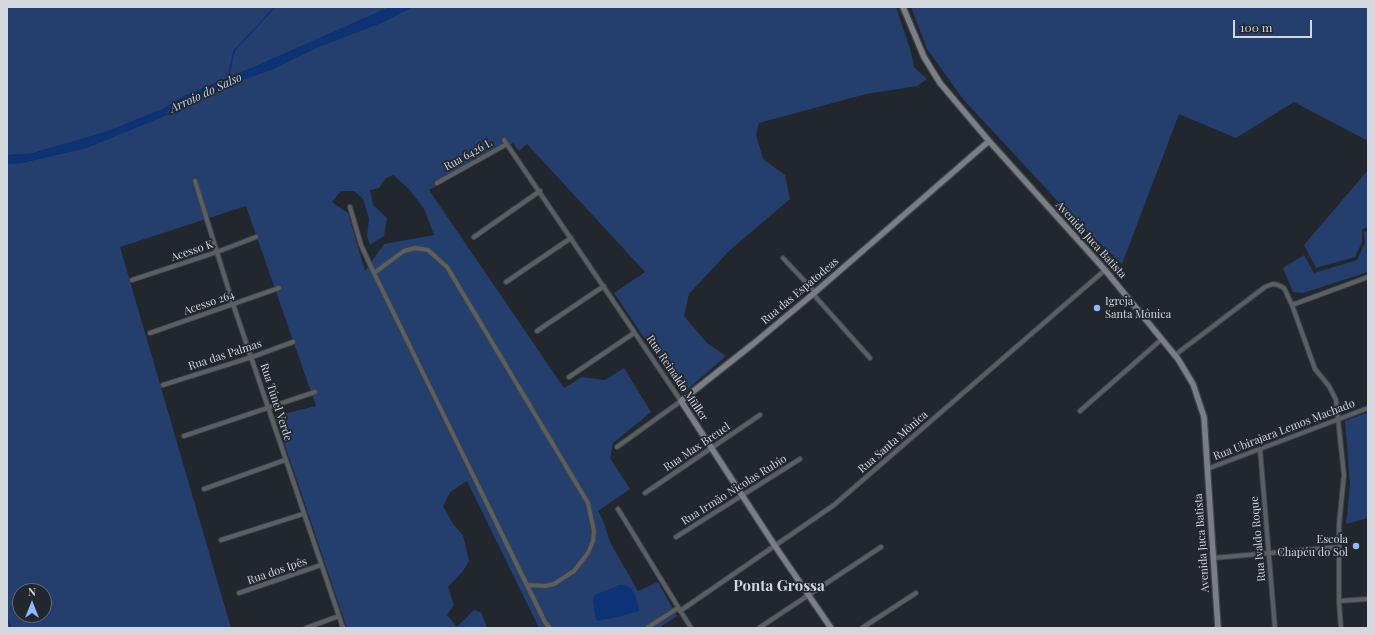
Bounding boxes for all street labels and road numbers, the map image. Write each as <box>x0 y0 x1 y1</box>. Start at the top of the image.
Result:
street label: Rua 6426 L <box>442 136 494 174</box>
street label: Avenida Juca Batista <box>1053 199 1129 281</box>
street label: Acesso K <box>169 238 215 264</box>
street label: Rua das Espatodeas <box>759 255 841 327</box>
street label: Acesso 264 <box>182 288 236 318</box>
street label: Rua Reinaldo Müller <box>643 333 711 423</box>
street label: Rua das Palmas <box>187 337 263 373</box>
street label: Rua Túnel Verde <box>257 362 295 442</box>
street label: Rua Ubirajara Lemos Machado <box>1211 397 1357 463</box>
street label: Rua Santa Mônica <box>856 408 930 476</box>
street label: Rua Max Breuel <box>661 420 733 474</box>
street label: Rua Irmão Nicolas Rubio <box>679 452 789 528</box>
street label: Avenida Juca Batista <box>1192 493 1212 593</box>
street label: Rua Ivaldo Roque <box>1248 496 1268 582</box>
street label: Rua dos Ipês <box>245 555 309 587</box>

